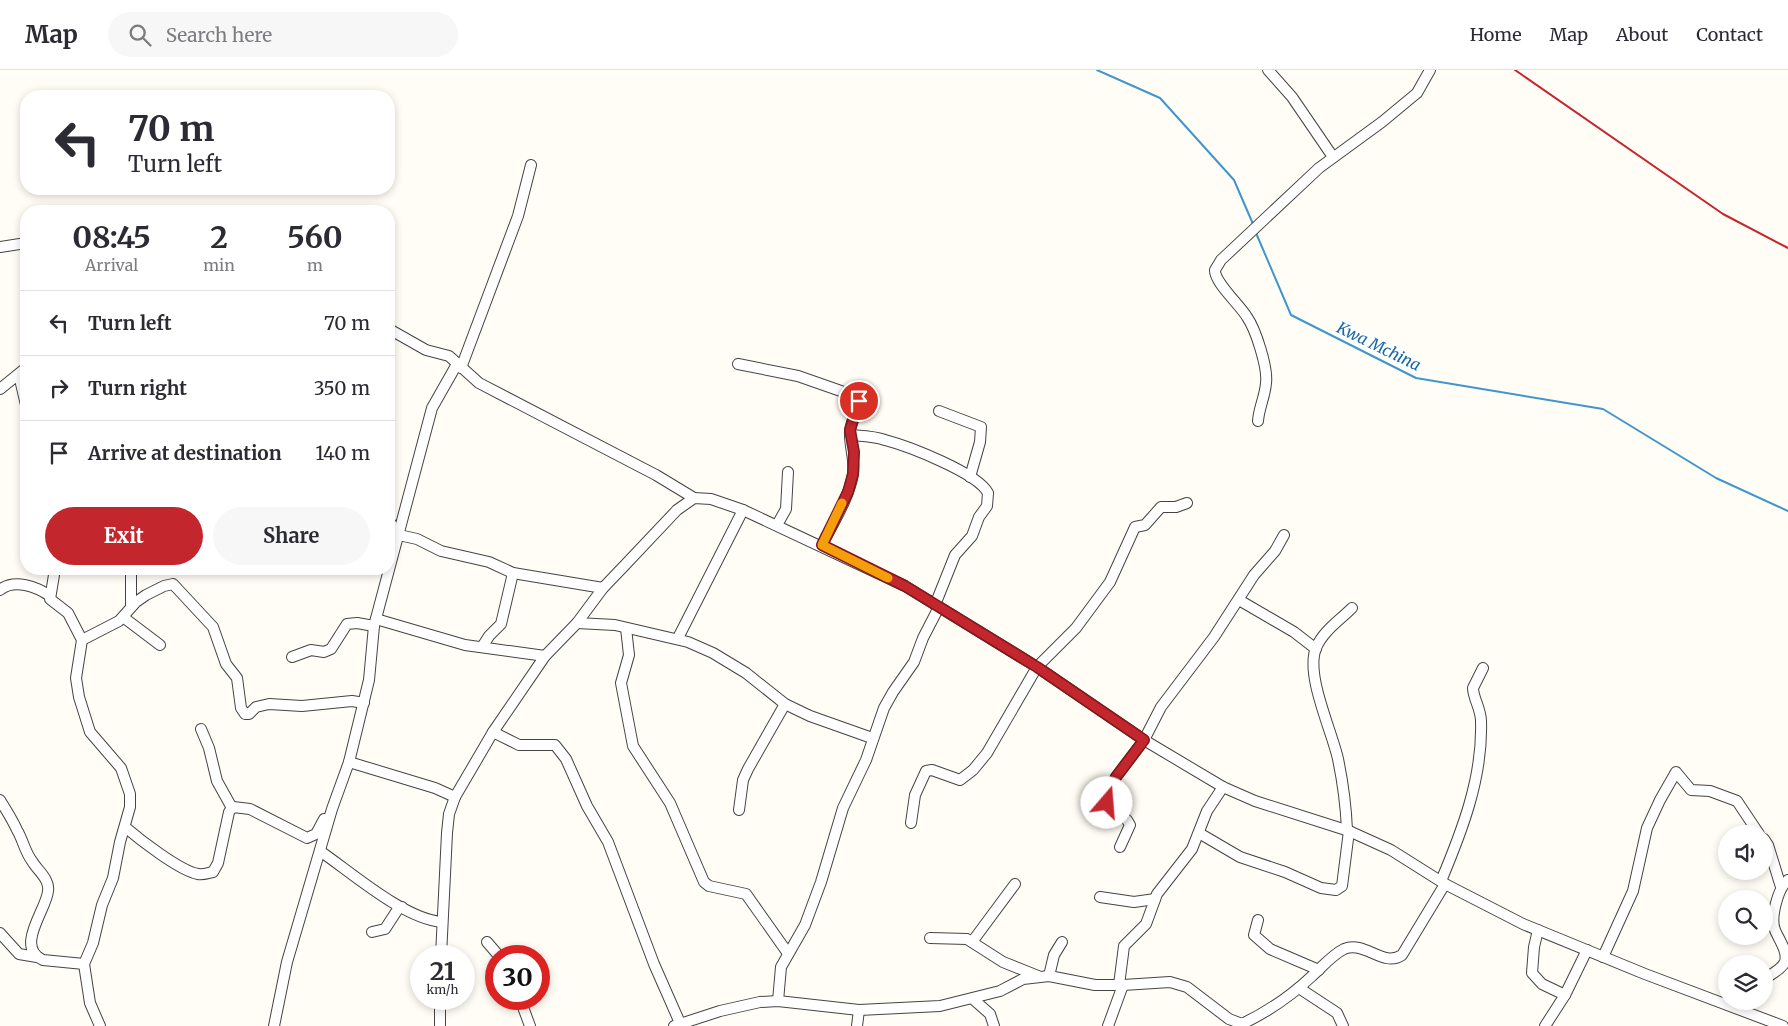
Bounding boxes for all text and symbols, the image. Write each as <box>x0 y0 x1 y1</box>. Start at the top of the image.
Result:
search box <box>108 12 458 57</box>
text: Map <box>25 19 78 50</box>
icon: search <box>126 21 154 49</box>
text: Search here <box>166 23 272 47</box>
text: Home <box>1470 23 1522 46</box>
text: Map <box>1550 23 1588 46</box>
text: About <box>1616 23 1668 46</box>
text: Contact <box>1696 23 1763 46</box>
text: 70 m <box>128 107 215 151</box>
icon: left <box>45 110 110 175</box>
text: Turn left <box>128 150 222 178</box>
text: 08:45 <box>72 218 151 256</box>
text: 2 <box>210 218 228 256</box>
text: 560 <box>287 218 343 256</box>
text: Arrival <box>85 255 138 275</box>
text: min <box>203 255 235 275</box>
text: m <box>307 255 323 275</box>
icon: left <box>45 309 73 337</box>
text: Turn left <box>88 311 172 335</box>
text: 70 m <box>324 311 370 335</box>
water label: Kwa Mchina <box>1333 317 1424 375</box>
icon: right <box>45 374 73 402</box>
text: Turn right <box>88 376 187 400</box>
text: 350 m <box>314 376 370 400</box>
pin <box>838 380 880 422</box>
icon: arrive <box>845 387 873 415</box>
icon: arrive <box>45 439 73 467</box>
text: Arrive at destination <box>88 441 282 465</box>
text: 140 m <box>315 441 370 465</box>
button: Exit <box>45 507 203 565</box>
button: Share <box>213 507 370 565</box>
position arrow <box>1080 776 1132 828</box>
map controls <box>1718 825 1773 1010</box>
button: sound <box>1718 825 1773 880</box>
button: search <box>1718 890 1773 945</box>
speed limit sign: 30 <box>485 945 550 1010</box>
text: 21 <box>430 955 455 987</box>
button: layers <box>1718 955 1773 1010</box>
text: km/h <box>427 982 458 997</box>

